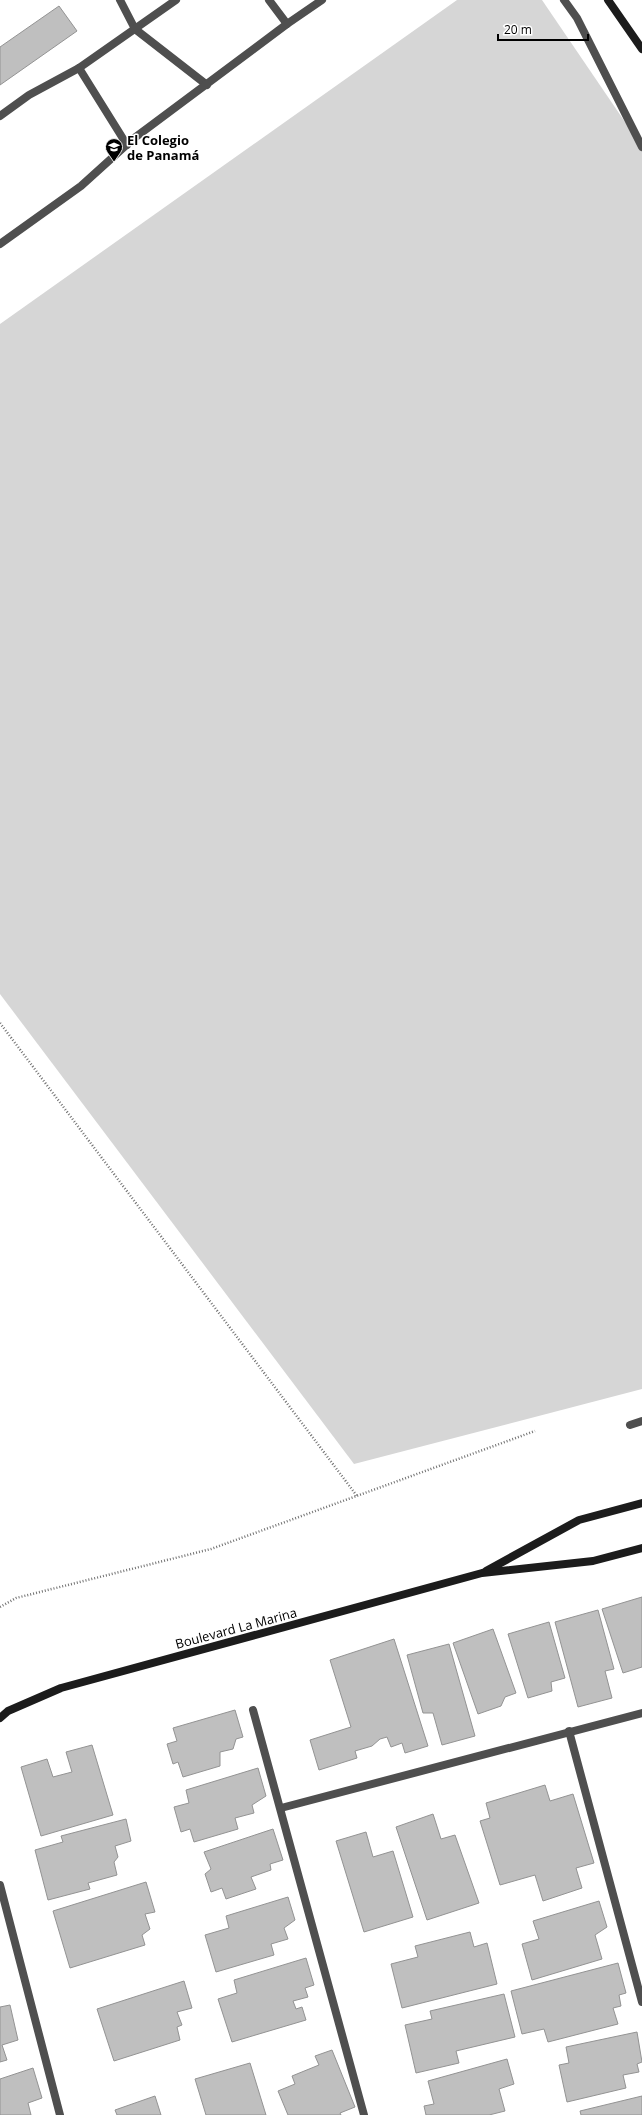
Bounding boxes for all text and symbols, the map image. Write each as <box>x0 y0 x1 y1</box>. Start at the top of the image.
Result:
scale bar <box>498 16 588 42</box>
text: 20 m <box>504 21 532 38</box>
place label: El Colegio de Panamá <box>127 131 199 164</box>
school or university icon: El Colegio de Panamá <box>104 137 124 162</box>
street label: Boulevard La Marina <box>173 1603 299 1653</box>

